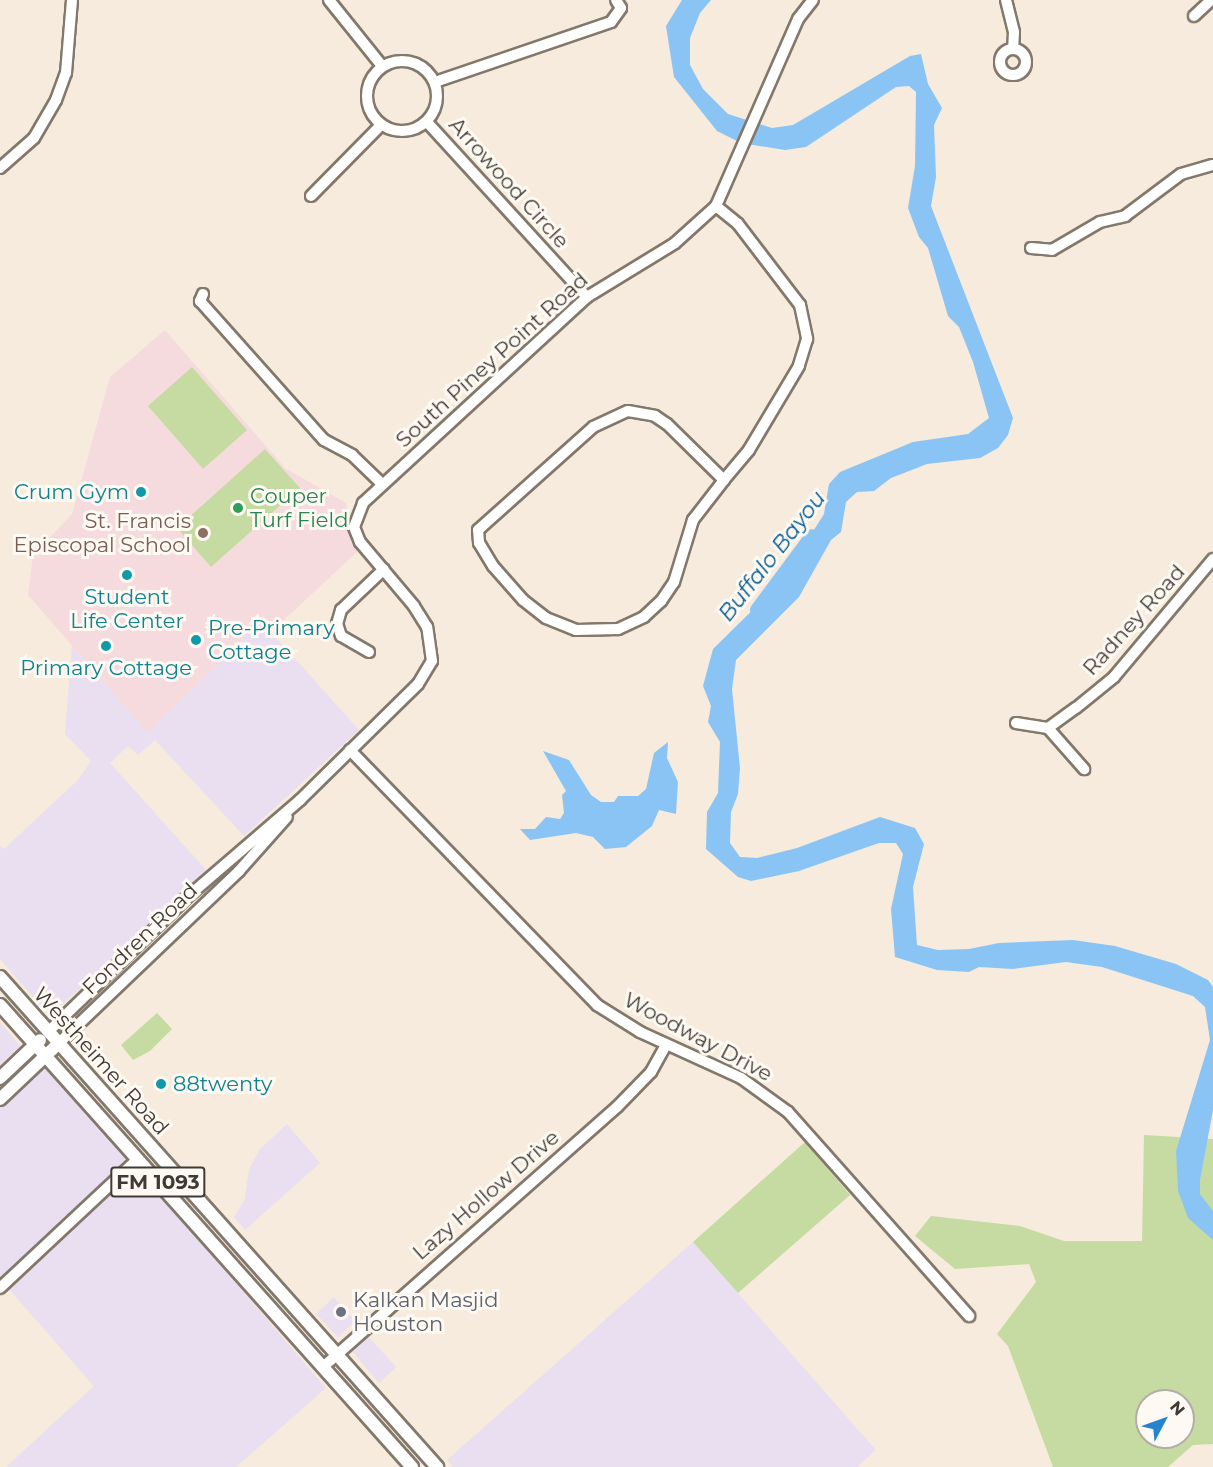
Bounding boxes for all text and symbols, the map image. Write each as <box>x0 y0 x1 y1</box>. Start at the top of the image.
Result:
street label: Arrowood Circle <box>444 112 574 254</box>
street label: South Piney Point Road <box>391 267 593 453</box>
place label: Crum Gym <box>14 479 129 505</box>
place label: Couper Turf Field <box>250 483 348 533</box>
marker: Crum Gym <box>134 485 148 499</box>
water label: Buffalo Bayou <box>713 486 831 626</box>
marker: Couper Turf Field <box>231 501 245 515</box>
place label: St. Francis Episcopal School <box>14 508 191 558</box>
marker: St. Francis Episcopal School <box>196 526 210 540</box>
street label: Radney Road <box>1078 559 1190 681</box>
marker: Student Life Center <box>120 568 134 582</box>
place label: Student Life Center <box>70 584 184 634</box>
place label: Pre-Primary Cottage <box>208 615 335 665</box>
marker: Pre-Primary Cottage <box>189 633 203 647</box>
marker: Primary Cottage <box>99 639 113 653</box>
place label: Primary Cottage <box>20 655 192 681</box>
street label: Fondren Road <box>77 878 203 1000</box>
street label: Westheimer Road <box>28 982 174 1140</box>
street label: Woodway Drive <box>619 987 777 1087</box>
place label: 88twenty <box>173 1071 272 1097</box>
marker: 88twenty <box>154 1077 168 1091</box>
street label: Lazy Hollow Drive <box>408 1125 564 1265</box>
road number: FM 1093 <box>110 1165 206 1199</box>
place label: Kalkan Masjid Houston <box>353 1287 498 1337</box>
marker: Kalkan Masjid Houston <box>334 1305 348 1319</box>
north arrow <box>1135 1389 1195 1449</box>
text: N <box>1166 1397 1189 1419</box>

